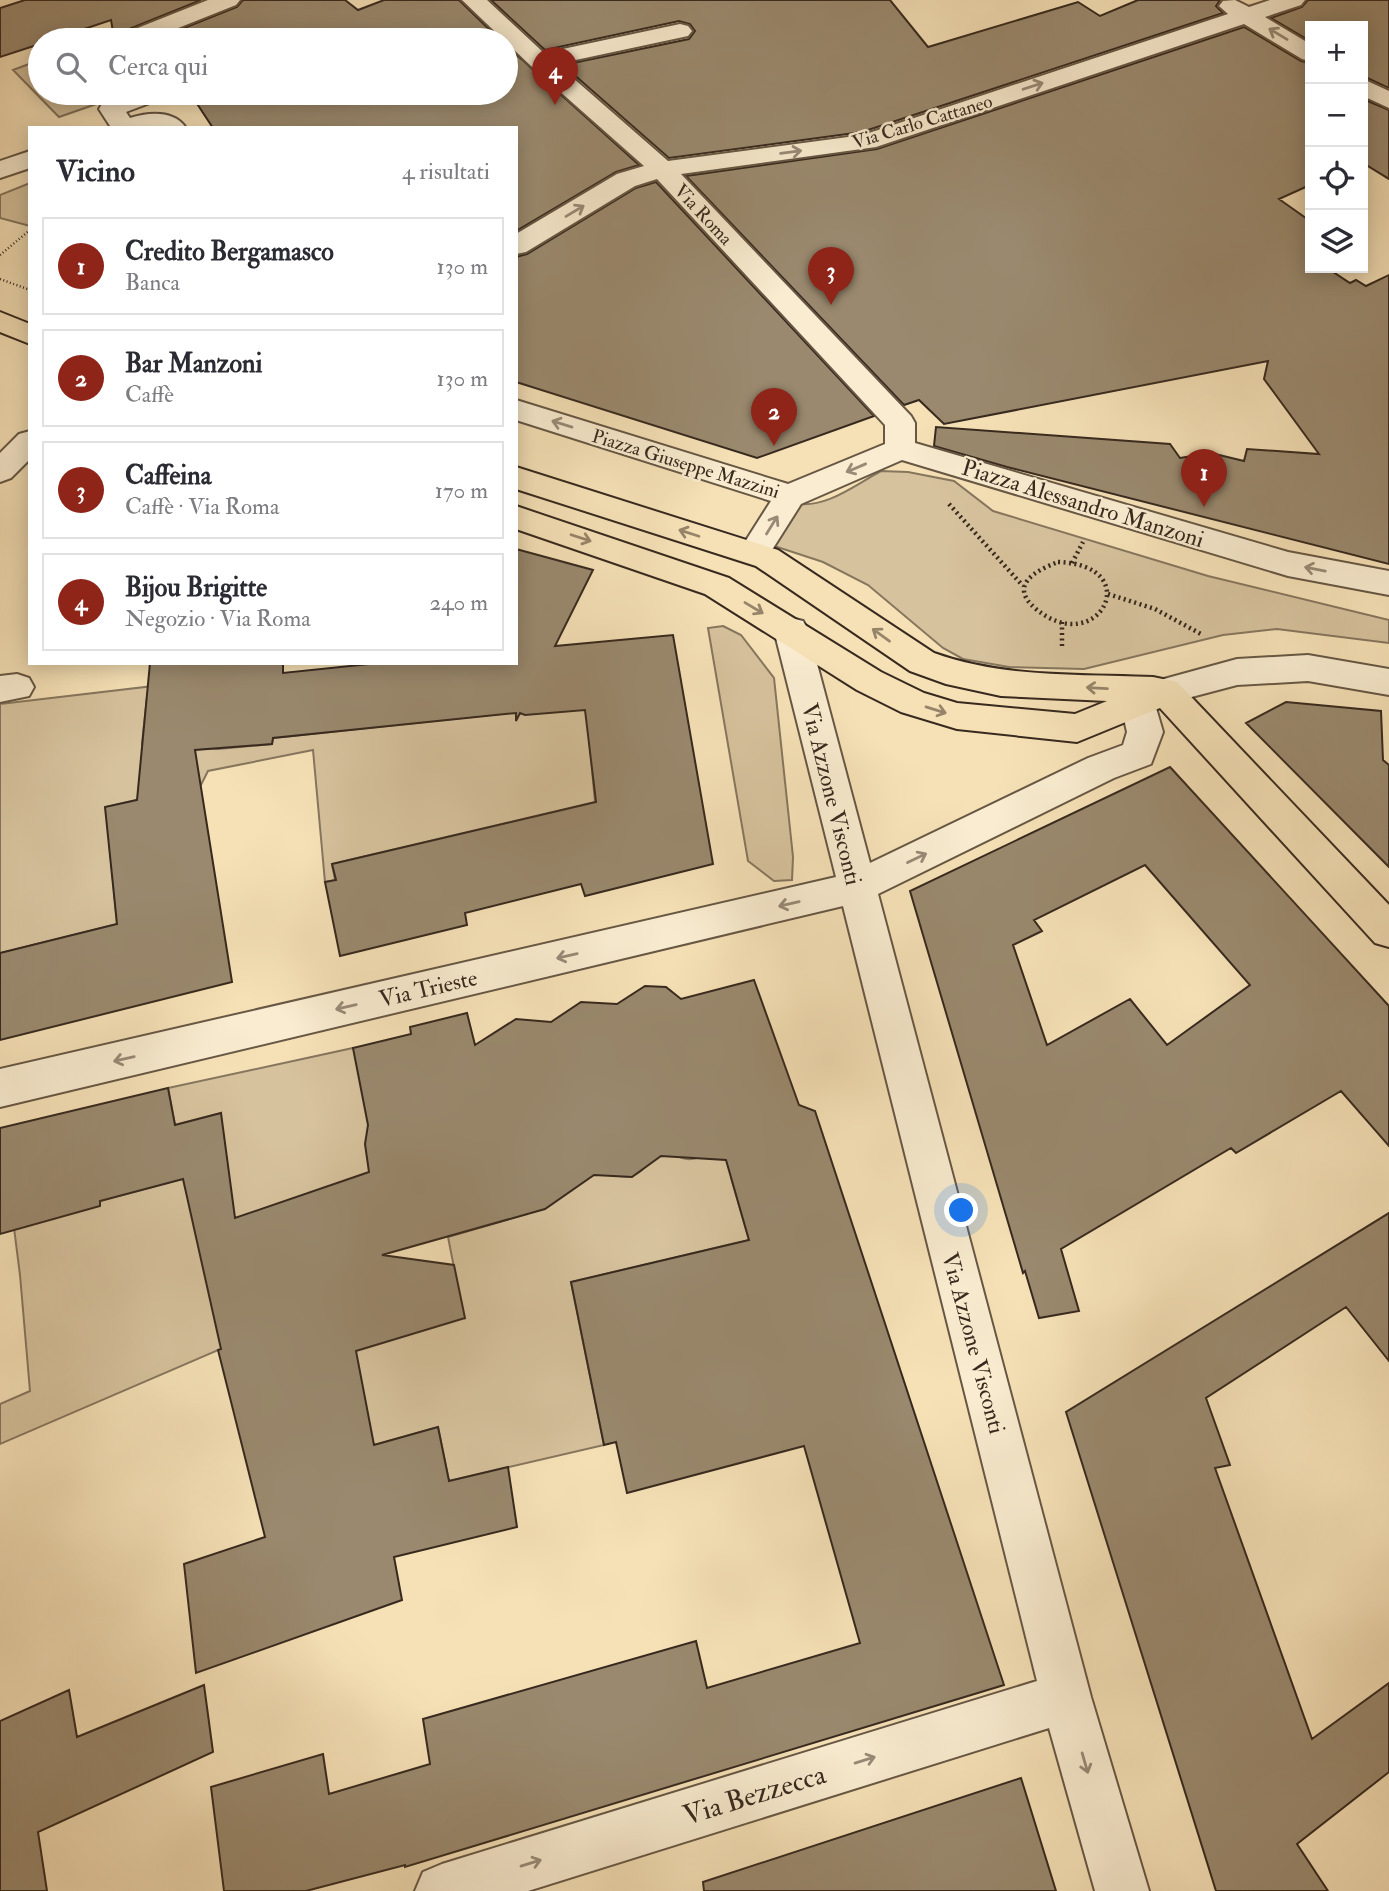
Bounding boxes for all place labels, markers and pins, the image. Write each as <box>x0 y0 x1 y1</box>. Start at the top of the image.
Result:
pin: 4 <box>532 47 578 105</box>
pin: 3 <box>808 247 854 305</box>
pin: 2 <box>751 388 797 446</box>
pin: 1 <box>1181 449 1227 507</box>

